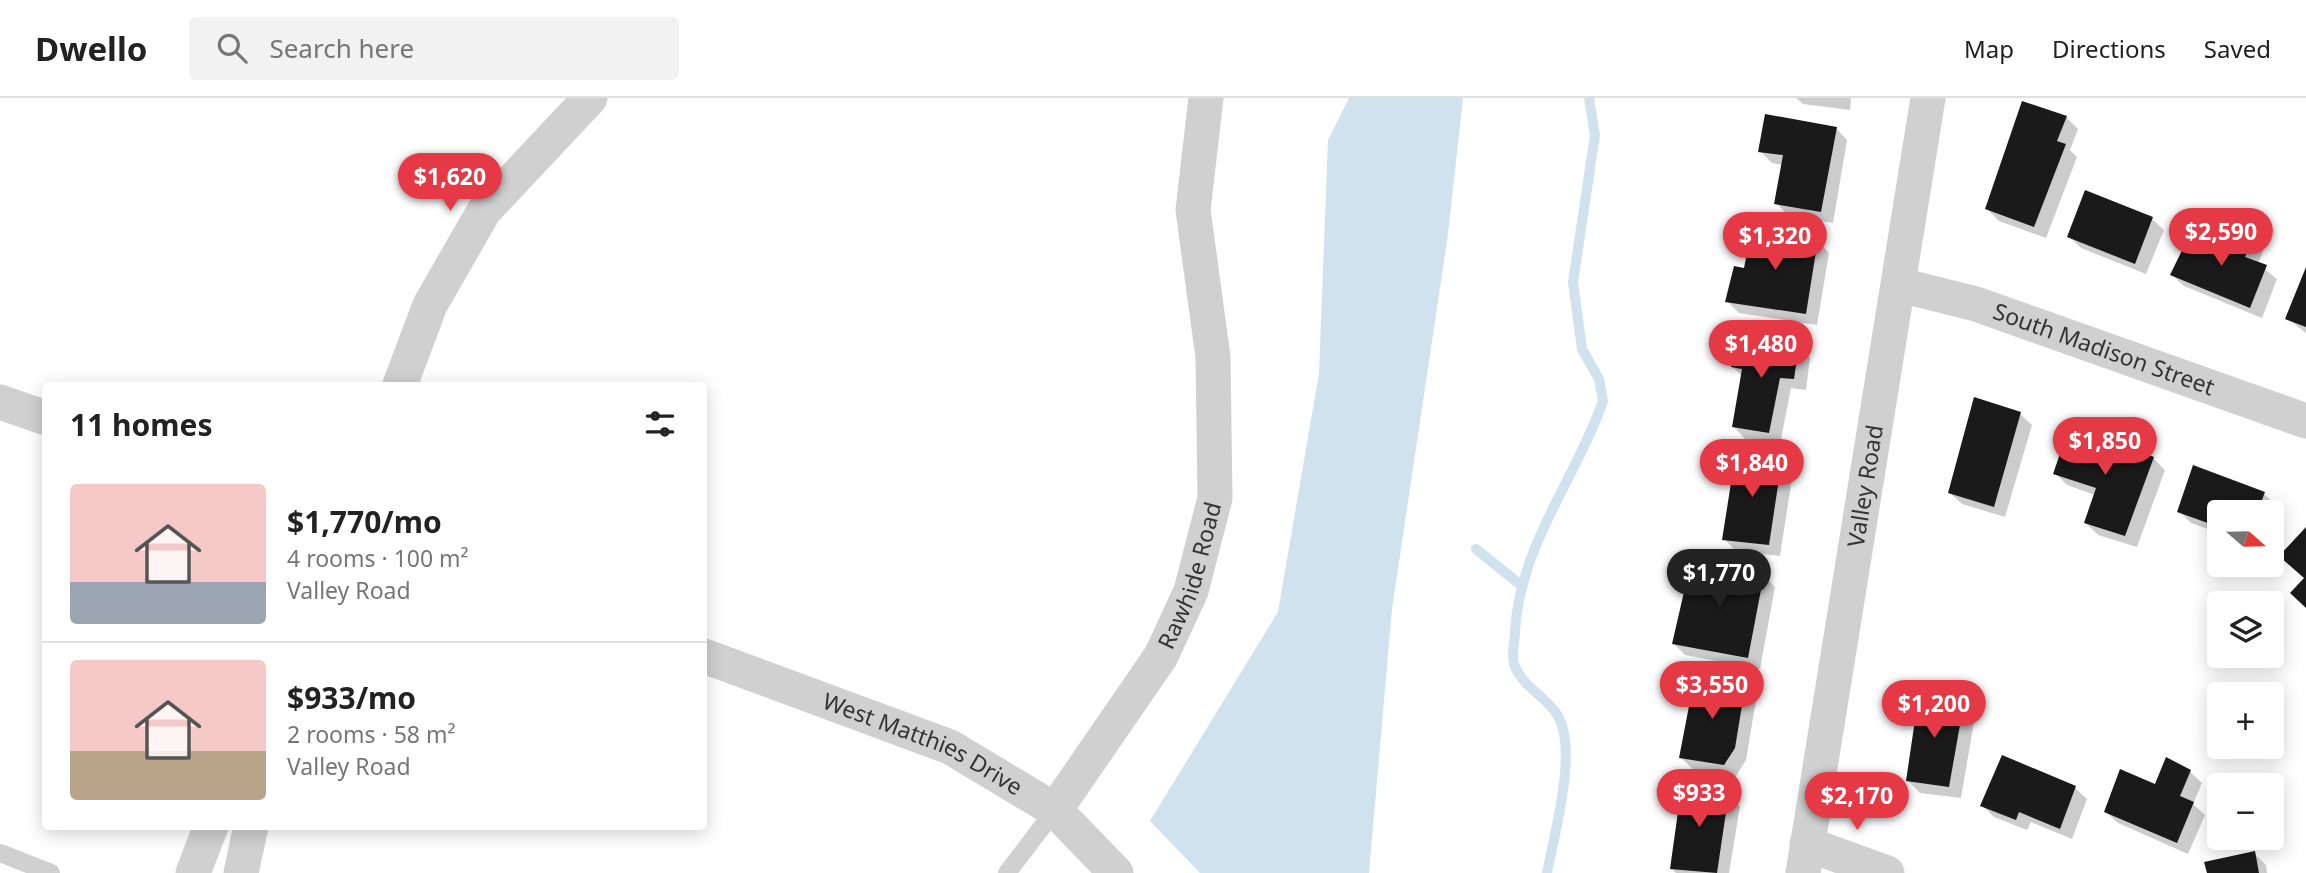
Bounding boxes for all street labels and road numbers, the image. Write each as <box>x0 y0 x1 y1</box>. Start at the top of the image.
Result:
street label: South Madison Street <box>1989 294 2219 402</box>
street label: Valley Road <box>1839 422 1890 549</box>
street label: Rawhide Road <box>1149 498 1228 654</box>
street label: West Matthies Drive <box>819 684 1029 802</box>

